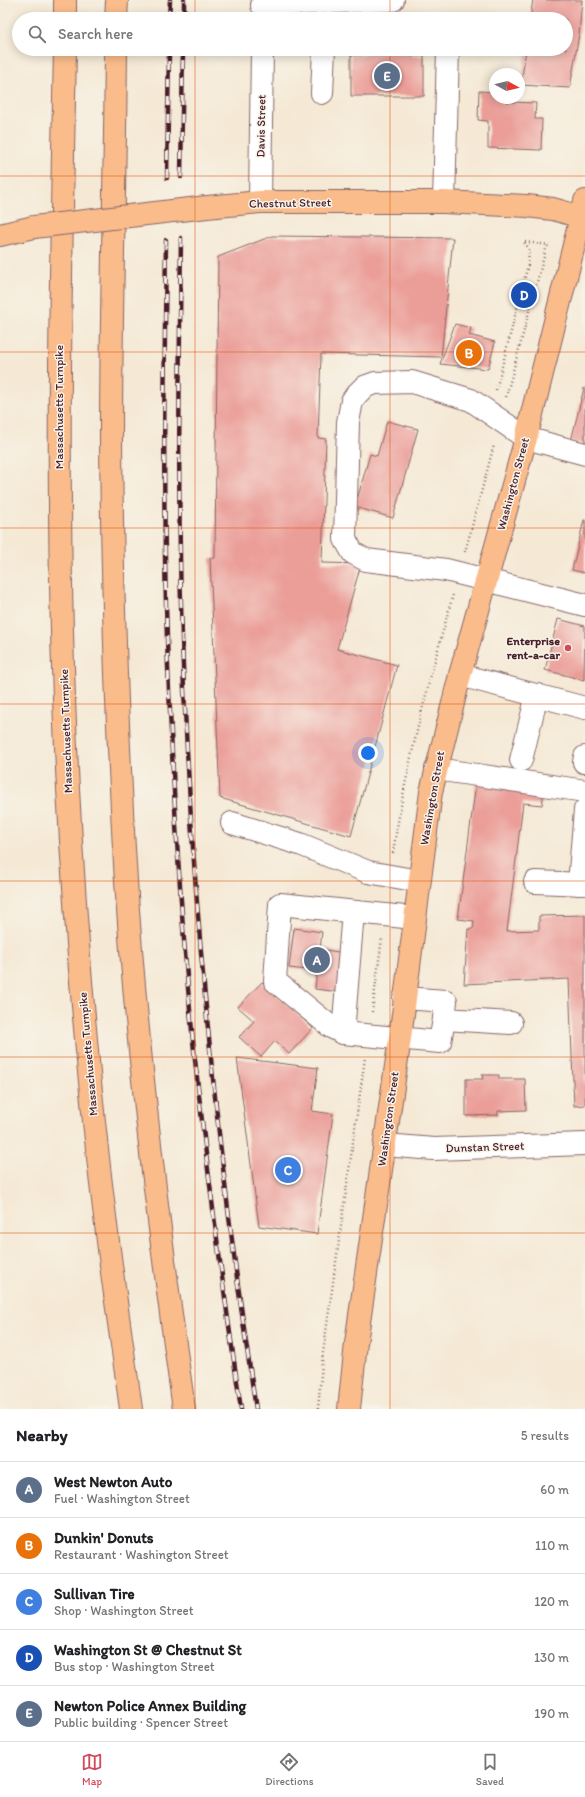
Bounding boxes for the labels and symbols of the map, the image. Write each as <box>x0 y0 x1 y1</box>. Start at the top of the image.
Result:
pin: E <box>374 61 400 91</box>
north arrow <box>489 68 525 104</box>
street label: Davis Street <box>253 94 269 158</box>
street label: Chestnut Street <box>249 195 332 211</box>
pin: D <box>511 280 537 310</box>
pin: B <box>456 338 482 368</box>
street label: Massachusetts Turnpike <box>52 345 66 469</box>
street label: Washington Street <box>494 436 532 532</box>
place label: Enterprise rent-a-car <box>507 634 560 662</box>
marker: Enterprise rent-a-car <box>563 643 573 653</box>
street label: Massachusetts Turnpike <box>57 668 75 793</box>
your location <box>358 743 378 763</box>
street label: Washington Street <box>417 749 447 846</box>
pin: A <box>304 945 330 975</box>
street label: Massachusetts Turnpike <box>76 991 100 1117</box>
street label: Washington Street <box>374 1070 402 1167</box>
street label: Dunstan Street <box>445 1139 525 1155</box>
pin: C <box>275 1155 301 1185</box>

